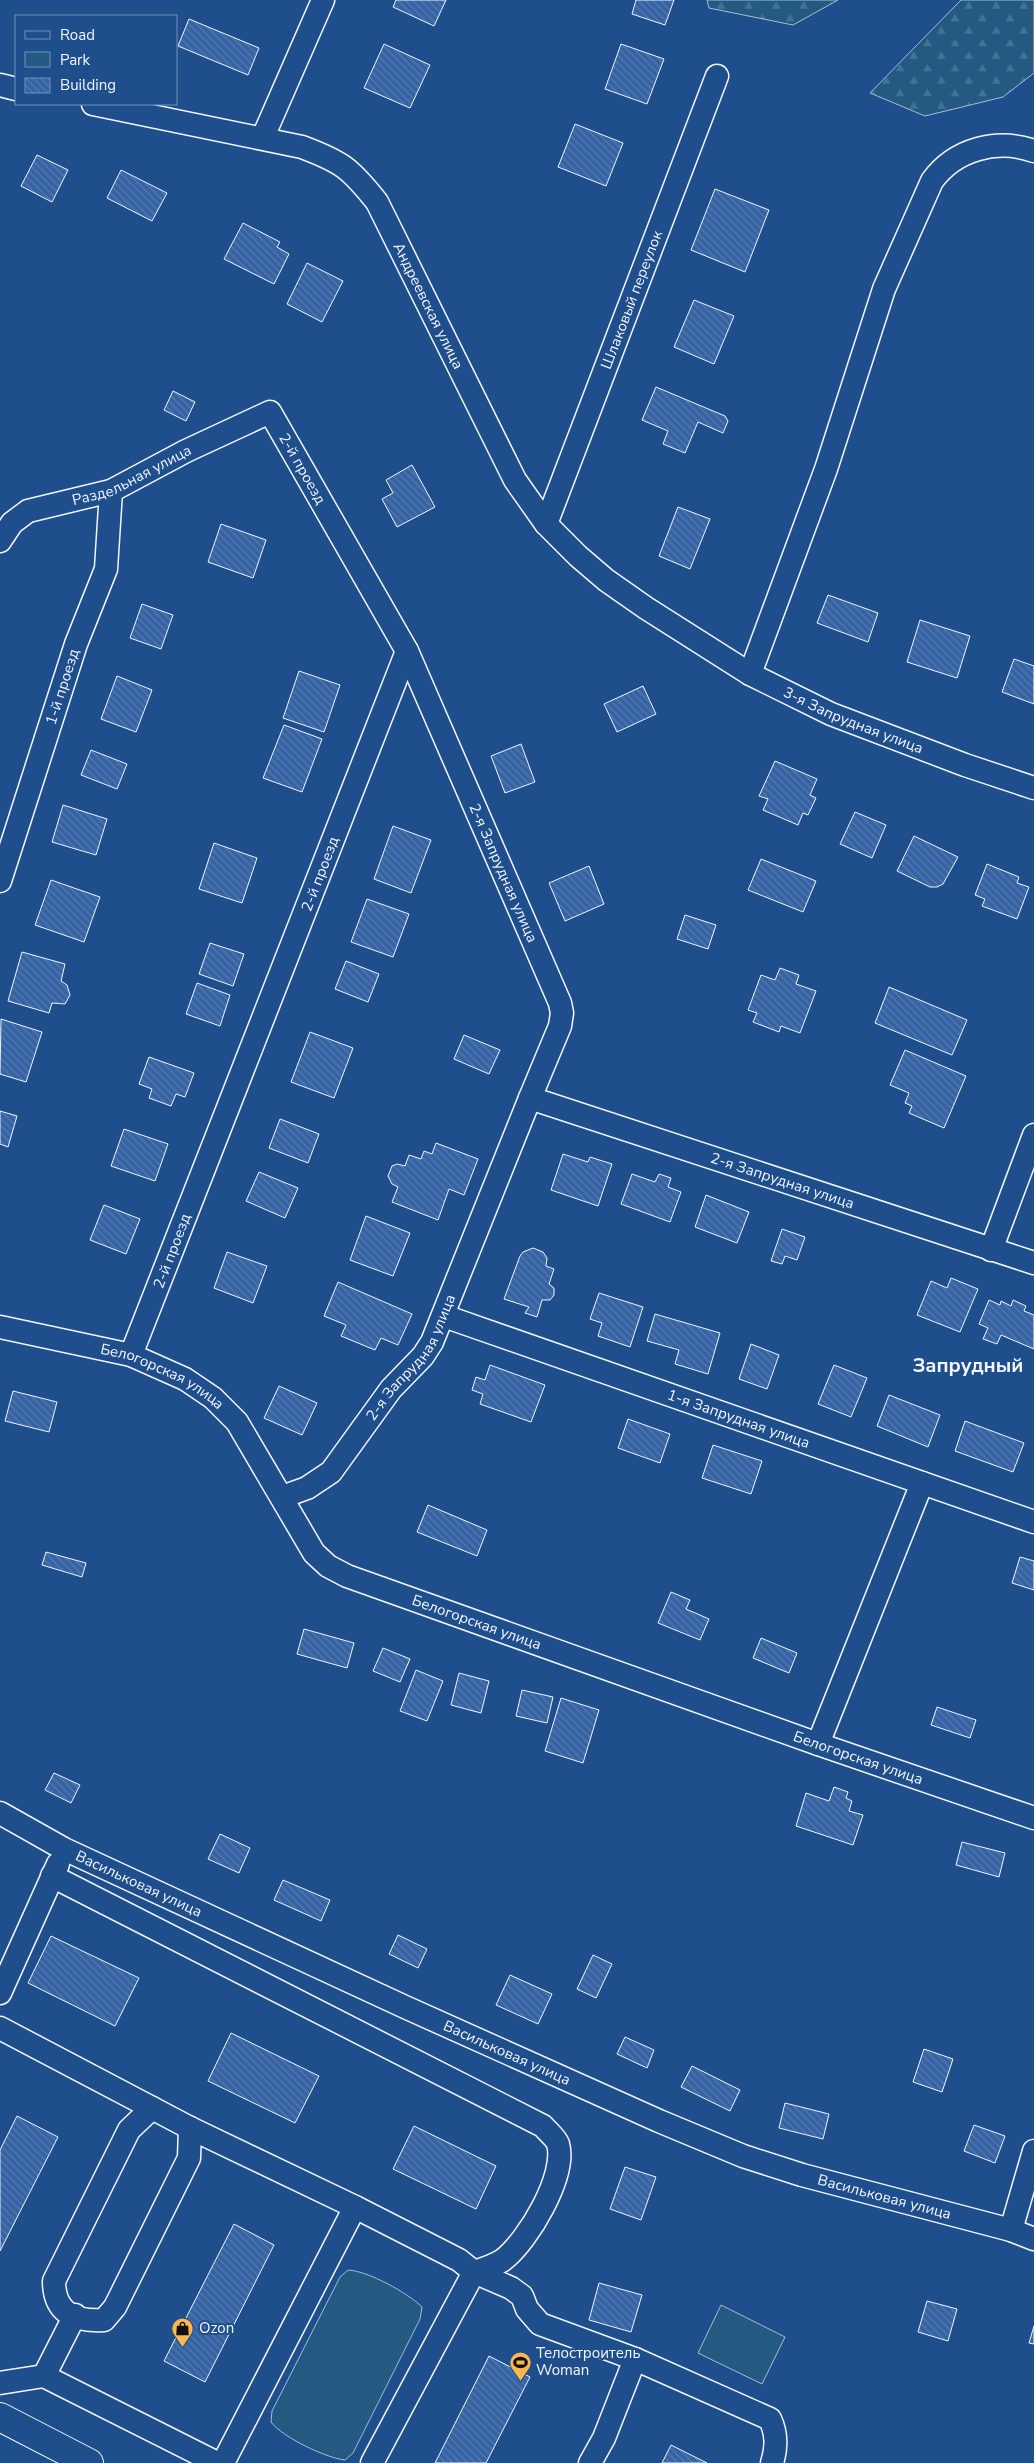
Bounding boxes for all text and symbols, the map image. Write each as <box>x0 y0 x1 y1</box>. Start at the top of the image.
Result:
legend <box>15 15 178 105</box>
text: Road <box>60 25 95 45</box>
text: Park <box>60 50 90 70</box>
text: Building <box>60 75 116 95</box>
street label: Шлаковый переулок <box>596 227 667 372</box>
street label: Андреевская улица <box>389 239 468 372</box>
street label: 2-й проезд <box>274 430 331 508</box>
street label: Раздельная улица <box>70 440 195 510</box>
street label: 1-й проезд <box>41 646 84 727</box>
street label: 3-я Запрудная улица <box>780 682 926 758</box>
street label: 2-я Запрудная улица <box>464 800 543 946</box>
street label: 2-й проезд <box>297 834 343 914</box>
street label: 2-я Запрудная улица <box>708 1148 857 1213</box>
street label: 2-й проезд <box>149 1211 195 1291</box>
street label: 2-я Запрудная улица <box>361 1291 460 1425</box>
street label: Белогорская улица <box>99 1339 229 1414</box>
district label: Запрудный <box>913 1352 1023 1379</box>
street label: 1-я Запрудная улица <box>664 1385 813 1453</box>
street label: Белогорская улица <box>409 1590 544 1655</box>
street label: Белогорская улица <box>791 1726 926 1789</box>
street label: Васильковая улица <box>72 1846 205 1922</box>
street label: Васильковая улица <box>440 2016 574 2090</box>
street label: Васильковая улица <box>816 2170 953 2224</box>
shop icon: Ozon <box>171 2316 195 2347</box>
place label: Ozon <box>199 2318 234 2338</box>
place label: Телостроитель Woman <box>536 2343 640 2380</box>
sports icon: Телостроитель Woman <box>508 2350 532 2381</box>

